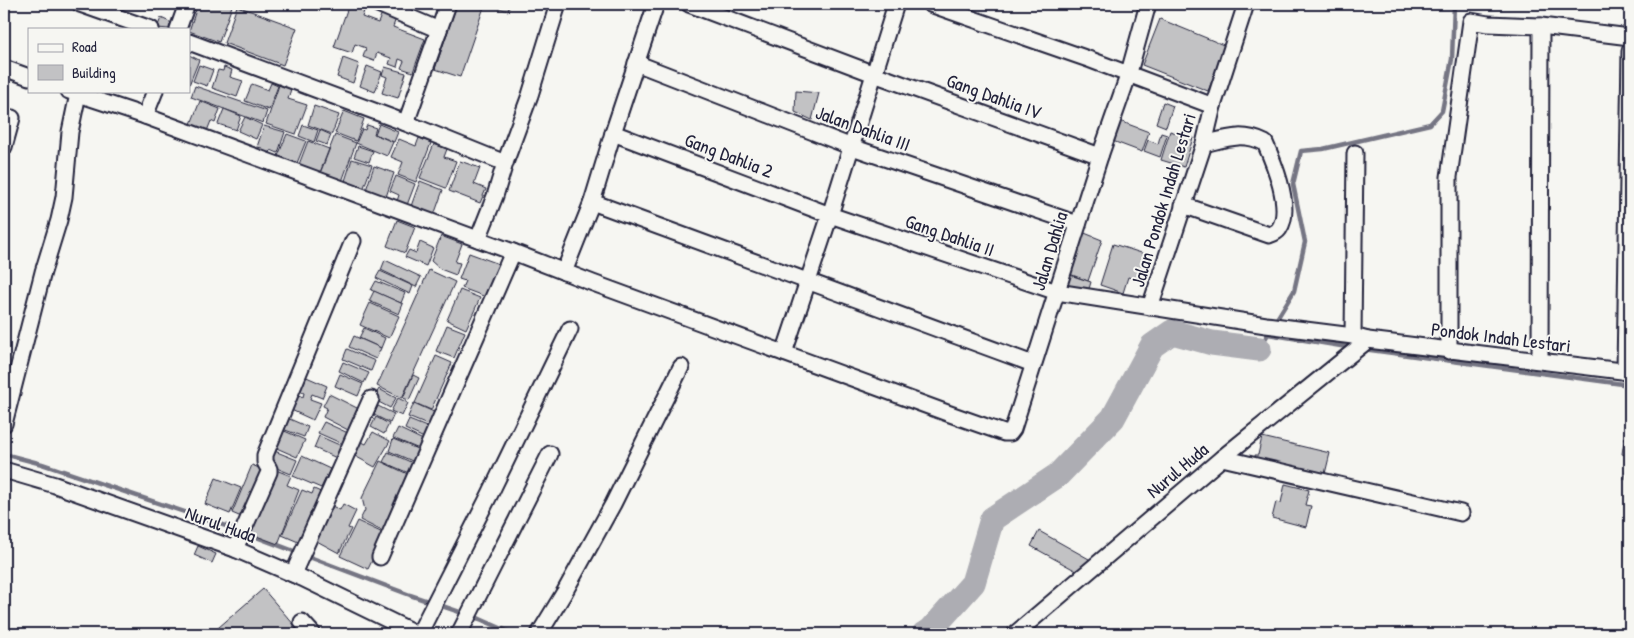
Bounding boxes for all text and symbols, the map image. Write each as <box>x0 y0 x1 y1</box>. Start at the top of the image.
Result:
legend <box>28 28 190 92</box>
text: Road <box>72 36 97 57</box>
text: Building <box>72 62 116 83</box>
street label: Gang Dahlia IV <box>943 67 1045 125</box>
street label: Jalan Dahlia III <box>812 99 914 157</box>
street label: Jalan Pondok Indah Lestari <box>1124 110 1202 290</box>
street label: Gang Dahlia 2 <box>681 126 777 184</box>
street label: Gang Dahlia II <box>902 208 998 262</box>
street label: Jalan Dahlia <box>1025 208 1073 294</box>
street label: Pondok Indah Lestari <box>1430 316 1572 358</box>
street label: Nurul Huda <box>1141 436 1214 504</box>
street label: Nurul Huda <box>182 499 260 549</box>

